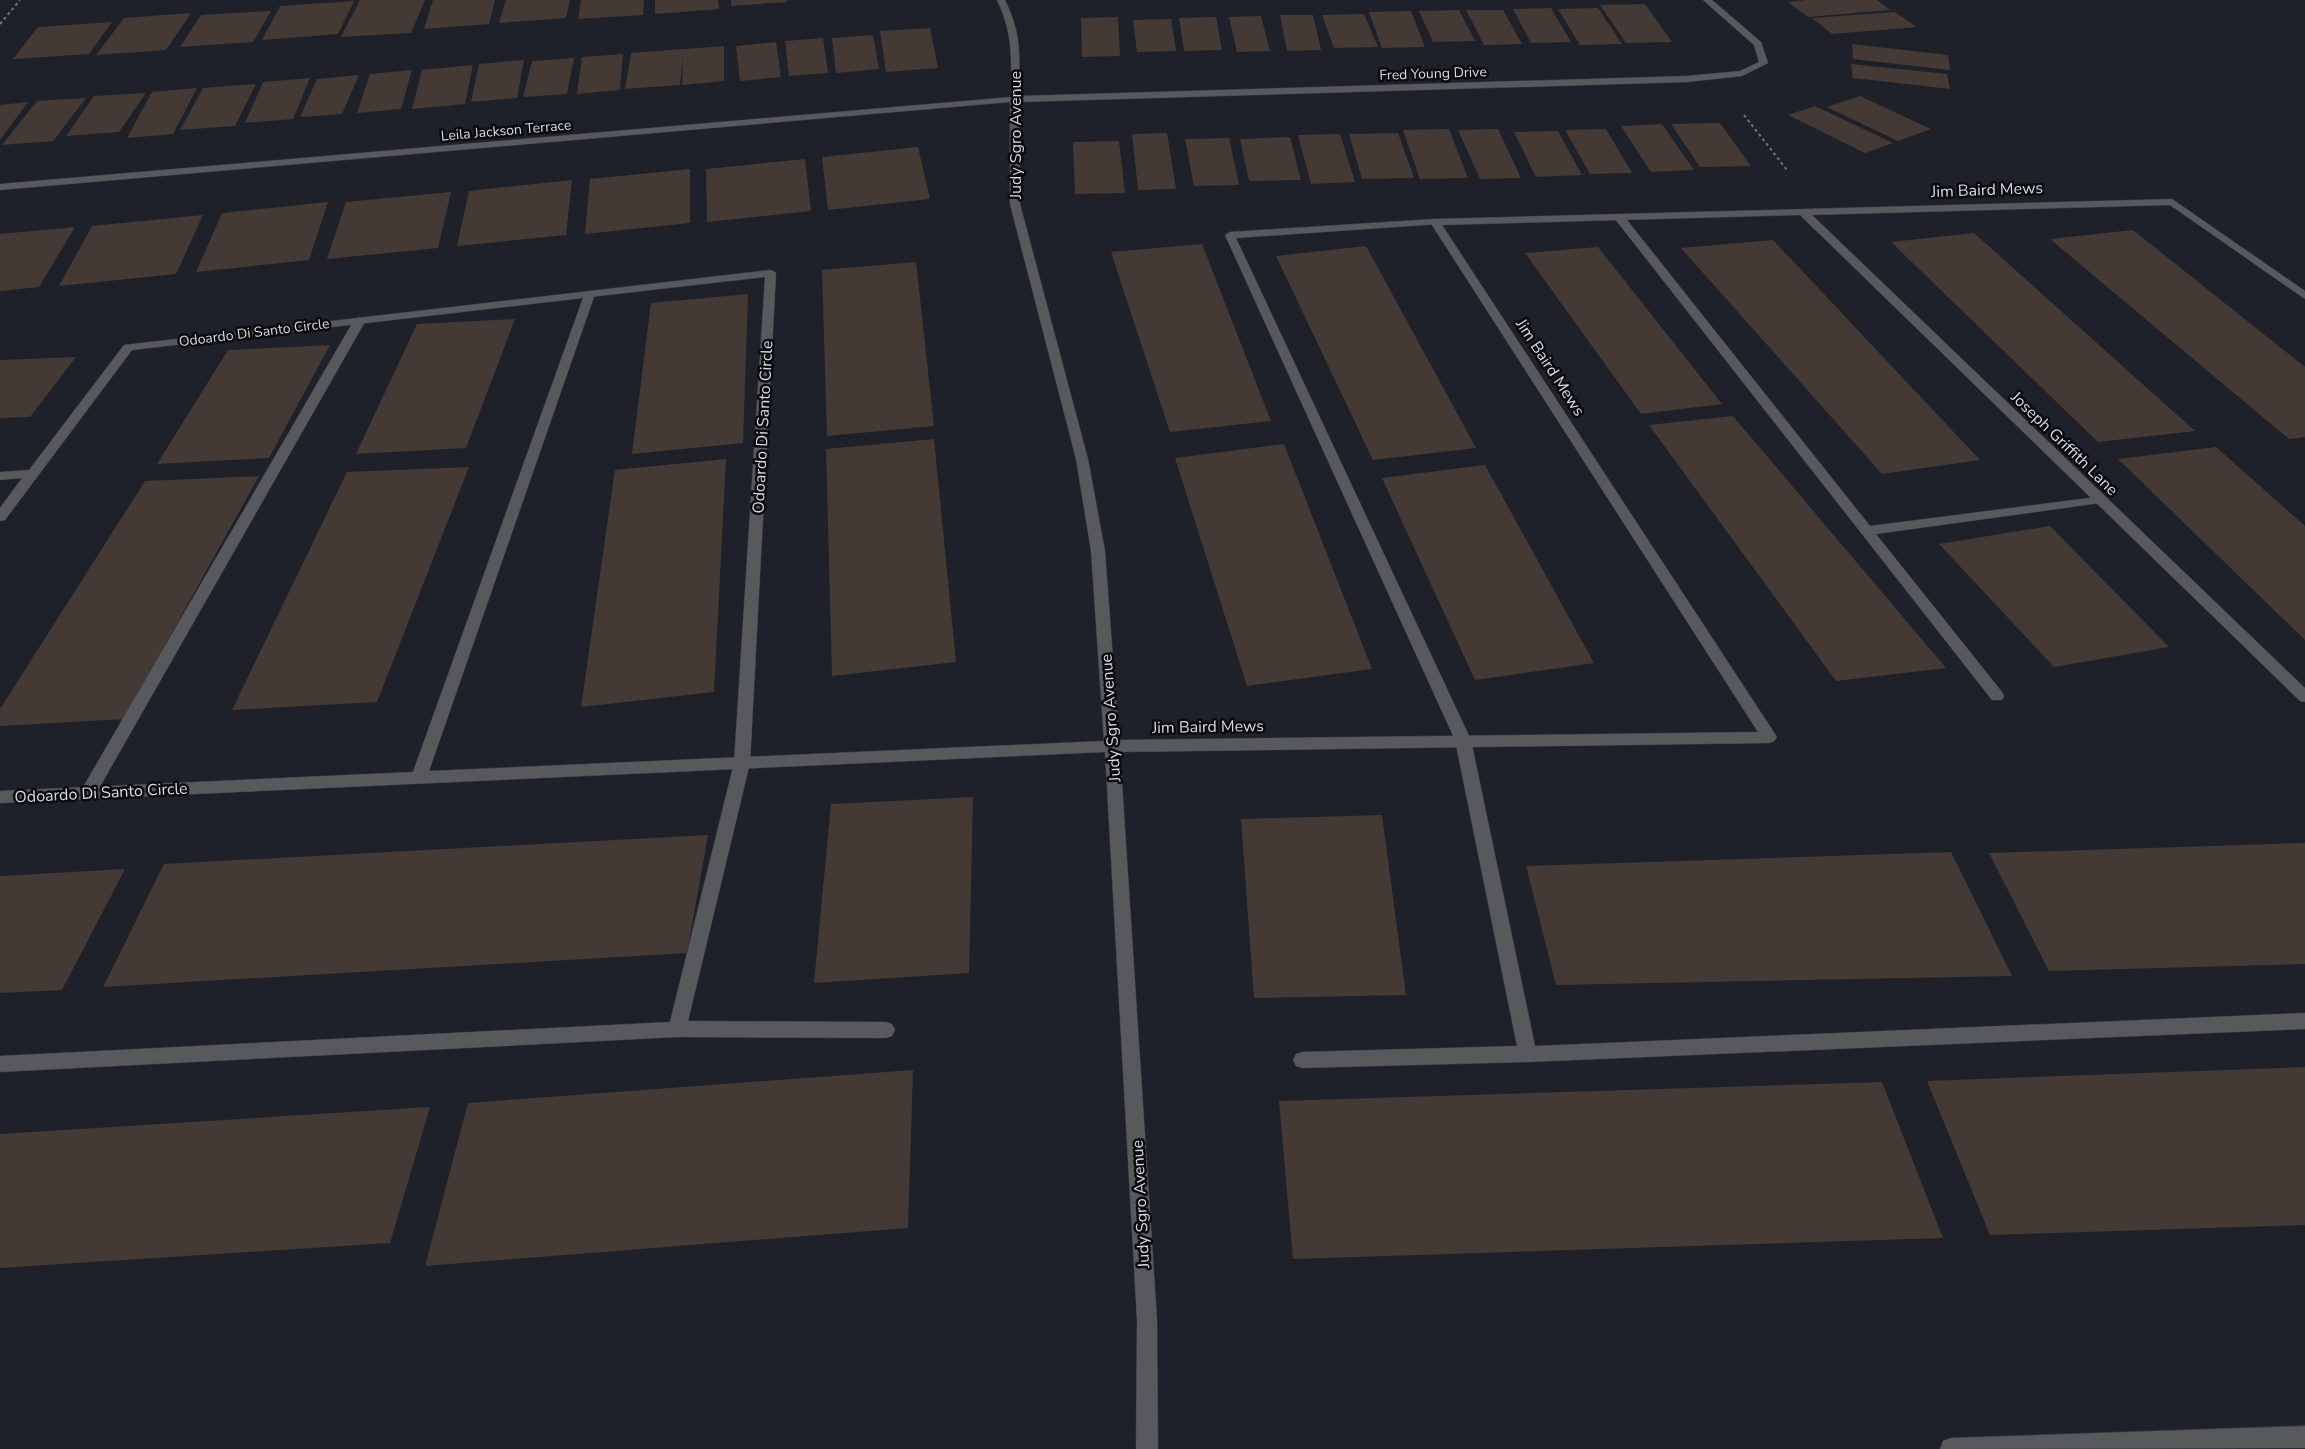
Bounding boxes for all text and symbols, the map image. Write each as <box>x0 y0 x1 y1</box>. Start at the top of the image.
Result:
street label: Fred Young Drive <box>1379 62 1487 85</box>
street label: Judy Sgro Avenue <box>1005 71 1027 200</box>
street label: Leila Jackson Terrace <box>440 115 572 146</box>
street label: Jim Baird Mews <box>1930 177 2043 203</box>
street label: Odoardo Di Santo Circle <box>178 314 330 351</box>
street label: Jim Baird Mews <box>1510 314 1590 420</box>
street label: Odoardo Di Santo Circle <box>747 340 779 514</box>
street label: Joseph Griffith Lane <box>2005 386 2123 501</box>
street label: Judy Sgro Avenue <box>1096 653 1127 784</box>
street label: Jim Baird Mews <box>1151 715 1264 739</box>
street label: Odoardo Di Santo Circle <box>14 777 188 809</box>
street label: Judy Sgro Avenue <box>1127 1139 1155 1270</box>

